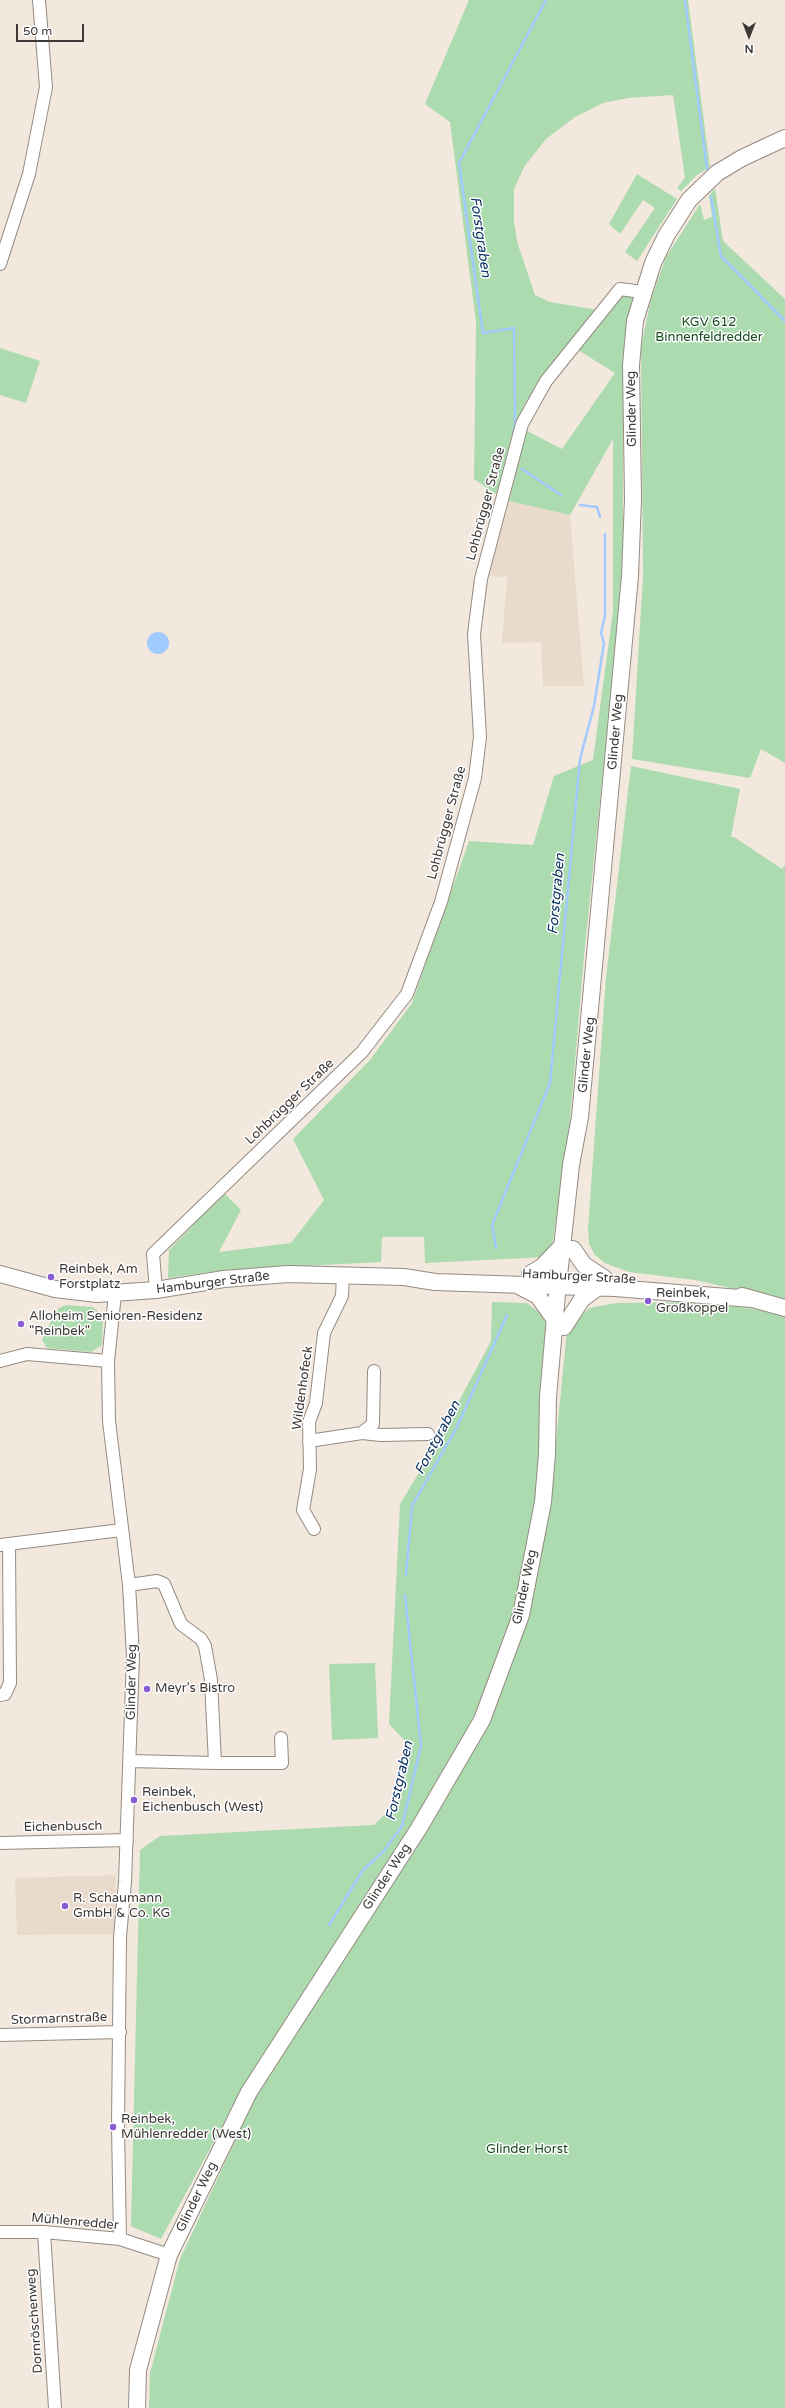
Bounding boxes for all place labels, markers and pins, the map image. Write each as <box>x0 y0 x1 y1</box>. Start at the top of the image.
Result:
place label: Reinbek, Am Forstplatz <box>59 1262 138 1293</box>
marker: Reinbek, Am Forstplatz <box>46 1272 56 1282</box>
place label: Reinbek, Großkoppel <box>656 1286 728 1317</box>
marker: Reinbek, Großkoppel <box>643 1296 653 1306</box>
place label: Alloheim Senioren-Residenz "Reinbek" <box>29 1309 203 1340</box>
marker: Alloheim Senioren-Residenz "Reinbek" <box>16 1319 26 1329</box>
place label: Meyr's Bistro <box>155 1681 235 1697</box>
marker: Meyr's Bistro <box>142 1684 152 1694</box>
place label: Reinbek, Eichenbusch (West) <box>142 1785 263 1816</box>
marker: Reinbek, Eichenbusch (West) <box>129 1795 139 1805</box>
place label: R. Schaumann GmbH & Co. KG <box>73 1891 170 1922</box>
marker: R. Schaumann GmbH & Co. KG <box>60 1901 70 1911</box>
place label: Reinbek, Mühlenredder (West) <box>121 2112 251 2143</box>
marker: Reinbek, Mühlenredder (West) <box>108 2122 118 2132</box>

